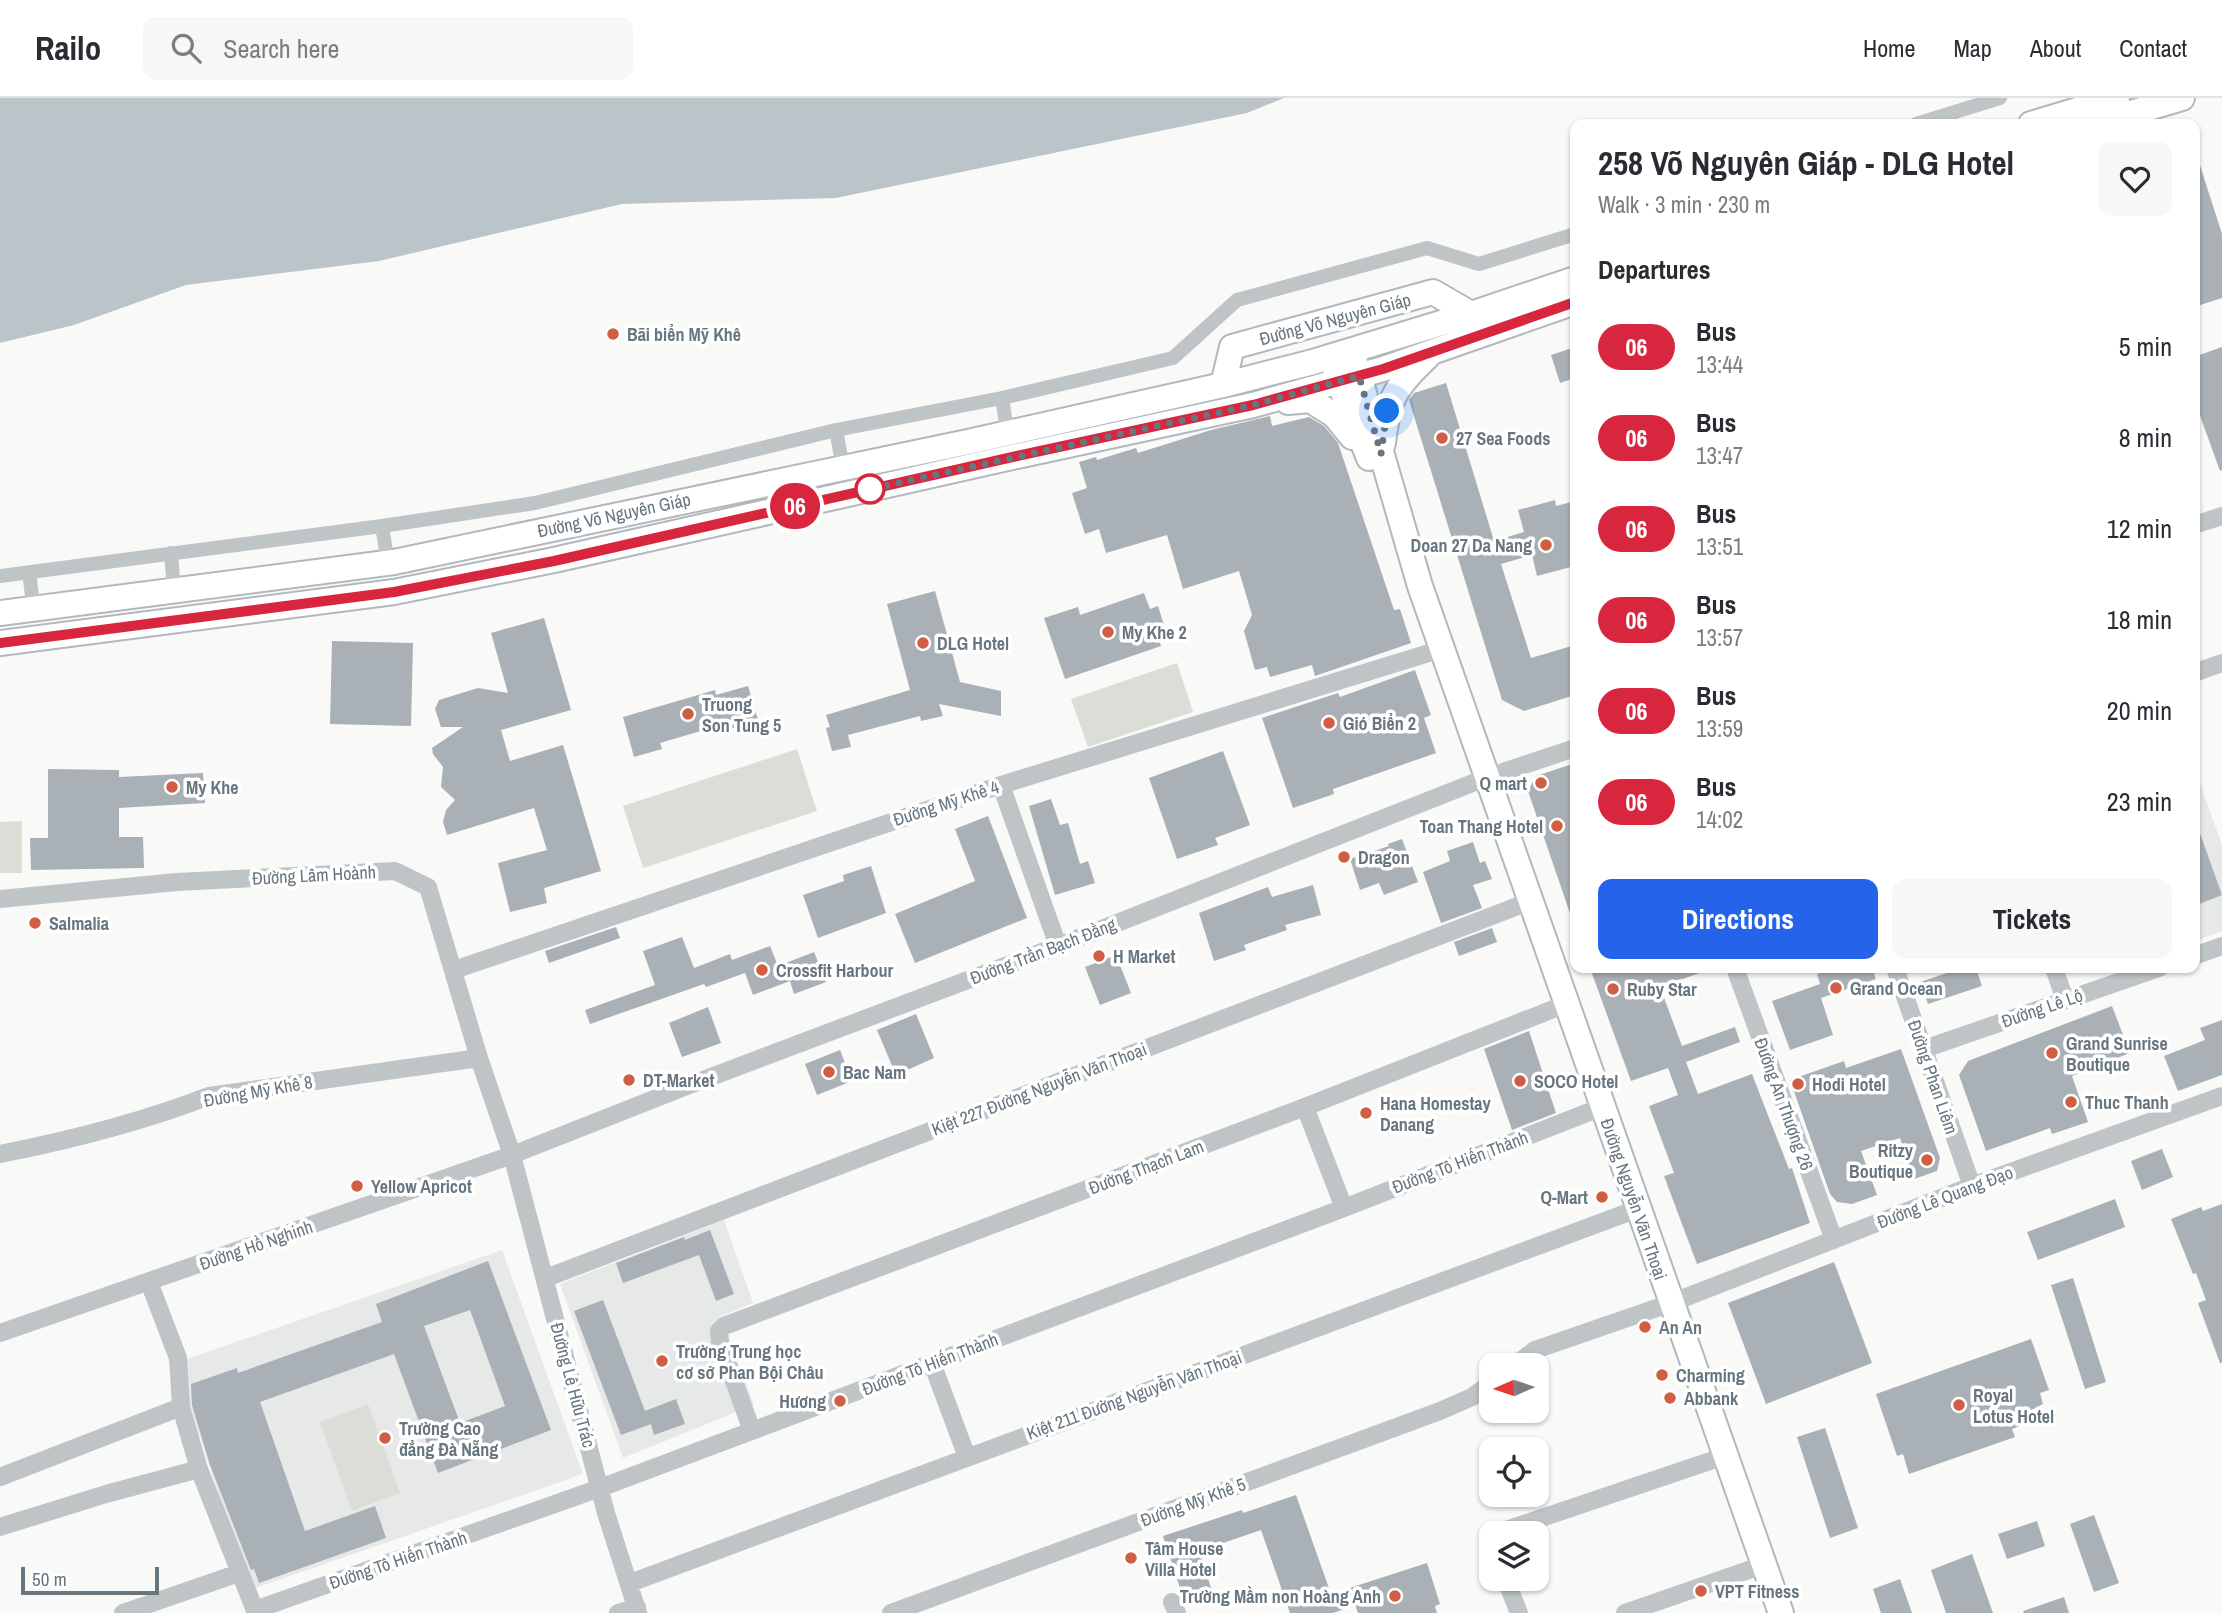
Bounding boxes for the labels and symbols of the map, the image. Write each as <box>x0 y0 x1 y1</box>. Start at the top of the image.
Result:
street label: Đường Võ Nguyên Giáp <box>1256 287 1414 351</box>
place label: Bãi biển Mỹ Khê <box>627 322 741 347</box>
marker: Bãi biển Mỹ Khê <box>605 326 621 342</box>
your location <box>1369 393 1404 428</box>
place label: 27 Sea Foods <box>1456 426 1550 451</box>
marker: 27 Sea Foods <box>1434 430 1450 446</box>
unlabelled marker <box>855 474 885 504</box>
line badge: 06 <box>764 483 826 529</box>
street label: Đường Võ Nguyên Giáp <box>535 487 693 543</box>
place label: Doan 27 Da Nang <box>1411 533 1532 558</box>
marker: Doan 27 Da Nang <box>1538 537 1554 553</box>
place label: My Khe 2 <box>1122 620 1187 645</box>
marker: My Khe 2 <box>1100 624 1116 640</box>
place label: DLG Hotel <box>937 631 1009 656</box>
marker: DLG Hotel <box>915 635 931 651</box>
place label: Truong Son Tung 5 <box>702 692 781 738</box>
marker: Truong Son Tung 5 <box>680 706 696 722</box>
place label: Gió Biển 2 <box>1343 711 1416 736</box>
marker: Gió Biển 2 <box>1321 715 1337 731</box>
place label: Q mart <box>1479 771 1527 796</box>
street label: Đường Mỹ Khê 4 <box>890 774 1002 832</box>
place label: My Khe <box>186 775 239 800</box>
marker: Q mart <box>1533 775 1549 791</box>
marker: My Khe <box>164 779 180 795</box>
place label: Toan Thang Hotel <box>1419 814 1543 839</box>
marker: Toan Thang Hotel <box>1549 818 1565 834</box>
place label: Dragon <box>1358 845 1410 870</box>
marker: Dragon <box>1336 849 1352 865</box>
street label: Đường Lâm Hoành <box>251 859 377 891</box>
place label: Salmalia <box>49 911 110 936</box>
street label: Đường Trần Bạch Đằng <box>967 911 1120 990</box>
marker: Salmalia <box>27 915 43 931</box>
place label: H Market <box>1113 944 1175 969</box>
marker: H Market <box>1091 948 1107 964</box>
place label: Crossfit Harbour <box>776 958 894 983</box>
marker: Crossfit Harbour <box>754 962 770 978</box>
place label: Grand Ocean <box>1850 976 1943 1001</box>
place label: Ruby Star <box>1627 977 1697 1002</box>
marker: Grand Ocean <box>1828 980 1844 996</box>
marker: Ruby Star <box>1605 981 1621 997</box>
street label: Đường Lê Lộ <box>1998 982 2086 1034</box>
street label: Đường Phan Liêm <box>1902 1017 1964 1137</box>
place label: Grand Sunrise Boutique <box>2066 1031 2168 1077</box>
street label: Đường An Thượng 26 <box>1748 1034 1820 1174</box>
street label: Kiệt 227 Đường Nguyễn Văn Thoại <box>928 1036 1150 1142</box>
marker: Grand Sunrise Boutique <box>2044 1045 2060 1061</box>
place label: Bac Nam <box>843 1060 906 1085</box>
marker: Bac Nam <box>821 1064 837 1080</box>
place label: DT-Market <box>643 1068 714 1093</box>
street label: Đường Mỹ Khê 8 <box>202 1069 314 1113</box>
place label: SOCO Hotel <box>1534 1069 1618 1094</box>
marker: DT-Market <box>621 1072 637 1088</box>
place label: Hodi Hotel <box>1812 1072 1886 1097</box>
marker: SOCO Hotel <box>1512 1073 1528 1089</box>
marker: Hodi Hotel <box>1790 1076 1806 1092</box>
place label: Thuc Thanh <box>2085 1090 2169 1115</box>
place label: Hana Homestay Danang <box>1380 1091 1492 1137</box>
marker: Thuc Thanh <box>2063 1094 2079 1110</box>
marker: Hana Homestay Danang <box>1358 1105 1374 1121</box>
street label: Đường Nguyễn Văn Thoại <box>1595 1115 1673 1283</box>
street label: Đường Tô Hiến Thành <box>1388 1125 1532 1199</box>
street label: Đường Thạch Lam <box>1085 1134 1207 1200</box>
place label: Ritzy Boutique <box>1849 1138 1914 1184</box>
marker: Ritzy Boutique <box>1919 1152 1935 1168</box>
street label: Đường Lê Quang Đạo <box>1873 1160 2017 1234</box>
place label: Yellow Apricot <box>371 1174 472 1199</box>
marker: Yellow Apricot <box>349 1178 365 1194</box>
place label: Q-Mart <box>1540 1185 1588 1210</box>
marker: Q-Mart <box>1594 1189 1610 1205</box>
street label: Đường Hồ Nghinh <box>196 1214 316 1276</box>
place label: An An <box>1659 1315 1702 1340</box>
marker: An An <box>1637 1319 1653 1335</box>
street label: Đường Lê Hữu Trác <box>544 1320 602 1450</box>
street label: Đường Tô Hiến Thành <box>858 1327 1002 1401</box>
place label: Trường Trung học cơ sở Phan Bội Châu <box>676 1339 824 1385</box>
street label: Kiệt 211 Đường Nguyễn Văn Thoại <box>1023 1344 1245 1446</box>
marker: Trường Trung học cơ sở Phan Bội Châu <box>654 1353 670 1369</box>
north arrow <box>1479 1353 1549 1423</box>
place label: Charming <box>1676 1363 1745 1388</box>
marker: Charming <box>1654 1367 1670 1383</box>
place label: Royal Lotus Hotel <box>1973 1383 2054 1429</box>
place label: Abbank <box>1684 1386 1739 1411</box>
place label: Hương <box>779 1389 826 1414</box>
marker: Abbank <box>1662 1390 1678 1406</box>
marker: Hương <box>832 1393 848 1409</box>
marker: Royal Lotus Hotel <box>1951 1397 1967 1413</box>
place label: Trường Cao đẳng Đà Nẵng <box>399 1416 498 1462</box>
marker: Trường Cao đẳng Đà Nẵng <box>377 1430 393 1446</box>
street label: Đường Mỹ Khê 5 <box>1137 1471 1249 1533</box>
street label: Đường Tô Hiến Thành <box>326 1525 470 1595</box>
place label: Tâm House Villa Hotel <box>1145 1536 1223 1582</box>
marker: Tâm House Villa Hotel <box>1123 1550 1139 1566</box>
scale bar <box>21 1564 159 1596</box>
place label: VPT Fitness <box>1715 1579 1800 1604</box>
marker: VPT Fitness <box>1693 1583 1709 1599</box>
place label: Trường Mầm non Hoàng Anh <box>1180 1584 1381 1609</box>
marker: Trường Mầm non Hoàng Anh <box>1387 1588 1403 1604</box>

